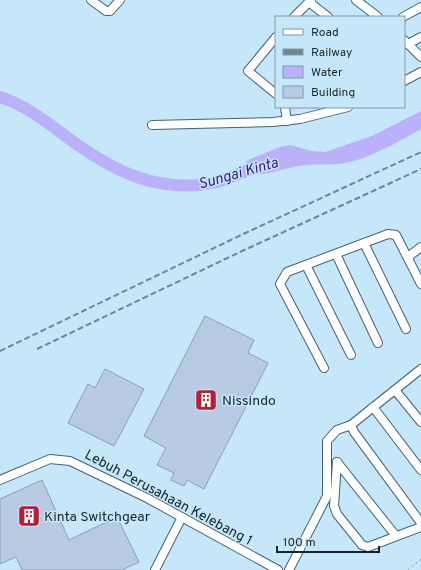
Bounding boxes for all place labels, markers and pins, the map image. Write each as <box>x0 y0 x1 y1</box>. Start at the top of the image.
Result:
building icon: Nissindo <box>193 387 219 413</box>
place label: Nissindo <box>222 393 276 410</box>
building icon: Kinta Switchgear <box>16 503 42 529</box>
place label: Kinta Switchgear <box>44 509 151 526</box>

